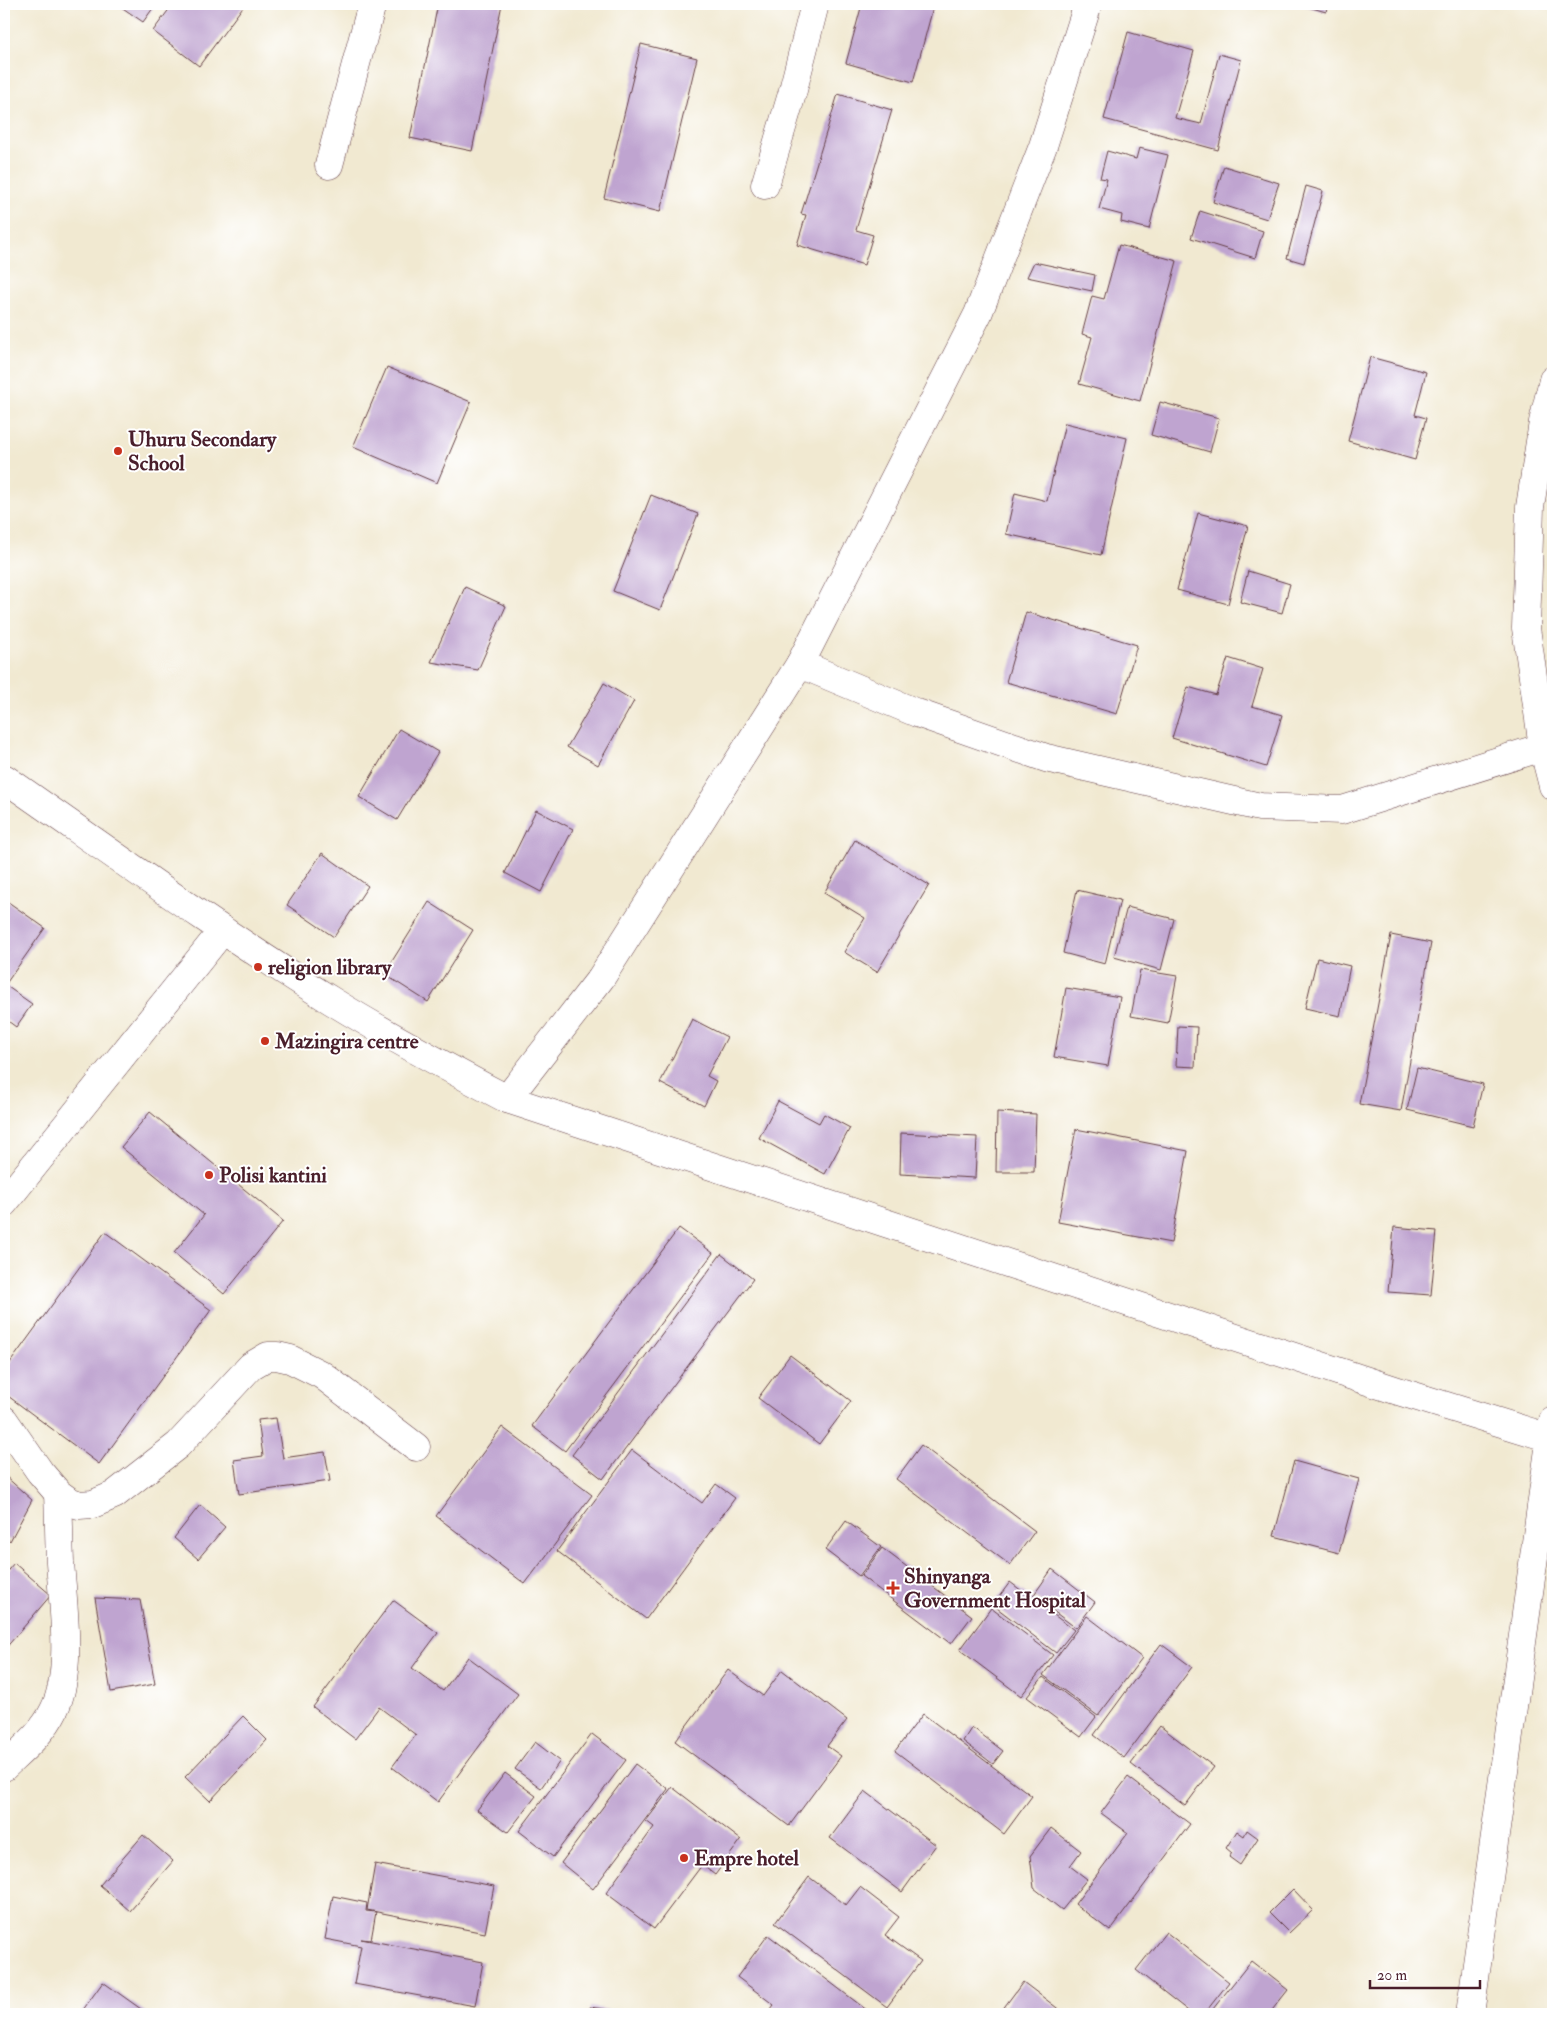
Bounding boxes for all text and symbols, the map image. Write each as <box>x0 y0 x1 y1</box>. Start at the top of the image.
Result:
place label: Uhuru Secondary School <box>128 426 277 477</box>
marker: Uhuru Secondary School <box>112 445 124 457</box>
place label: religion library <box>267 954 392 981</box>
marker: religion library <box>252 961 264 973</box>
place label: Mazingira centre <box>274 1028 419 1055</box>
marker: Mazingira centre <box>259 1035 271 1047</box>
place label: Polisi kantini <box>219 1162 327 1189</box>
marker: Polisi kantini <box>203 1169 215 1181</box>
place label: Shinyanga Government Hospital <box>904 1563 1086 1614</box>
marker: Shinyanga Government Hospital <box>886 1581 900 1595</box>
place label: Empre hotel <box>694 1845 800 1872</box>
marker: Empre hotel <box>678 1852 690 1864</box>
scale bar <box>1370 1958 1480 1990</box>
text: 20 m <box>1377 1966 1407 1985</box>

